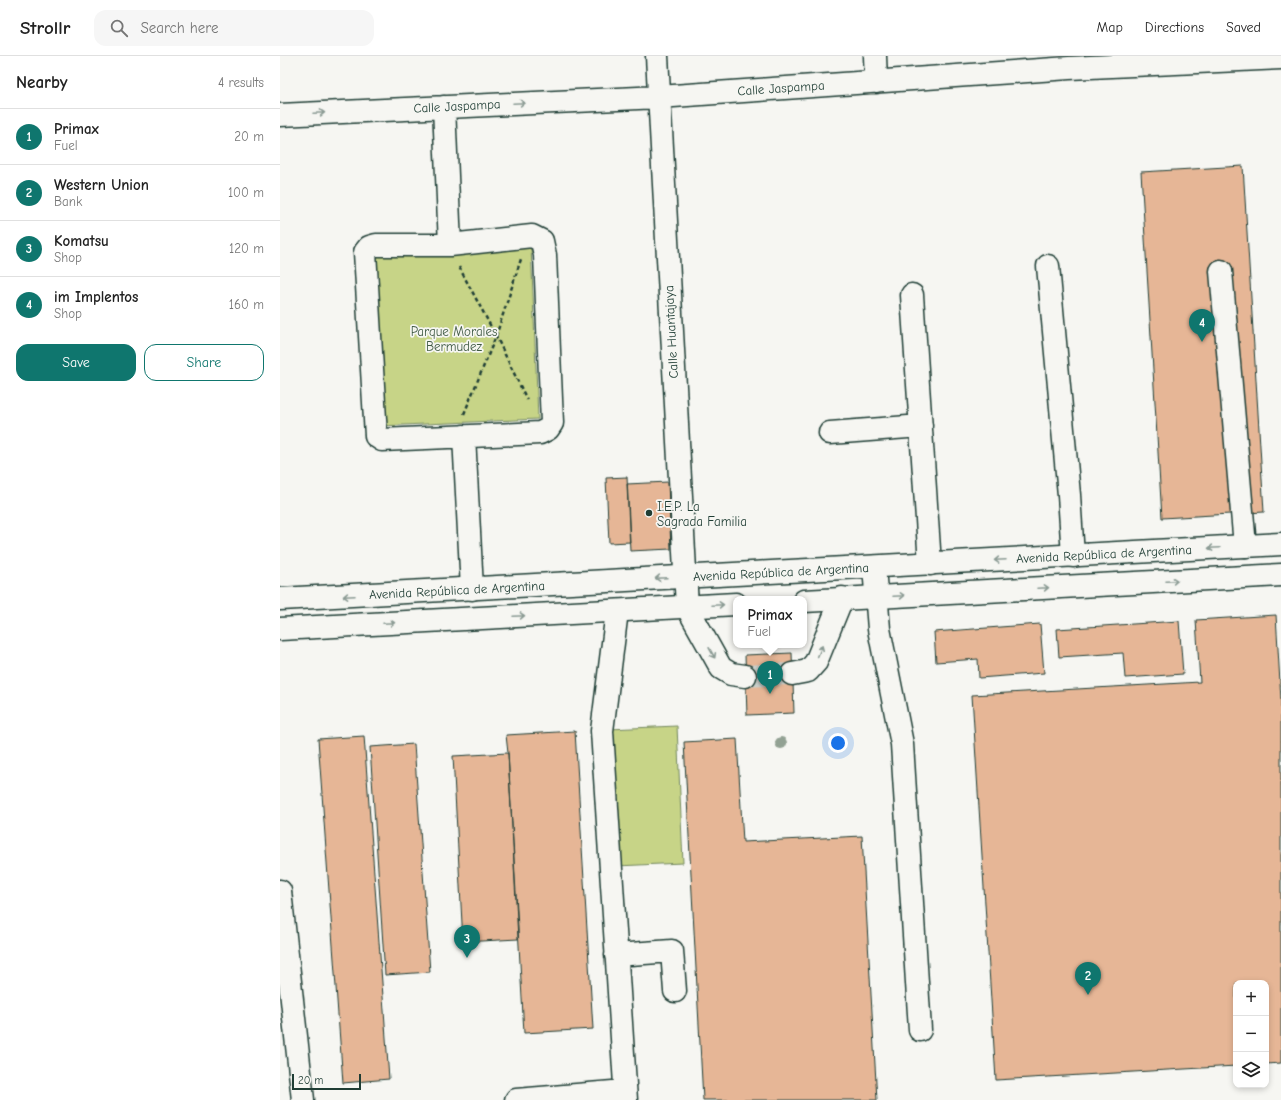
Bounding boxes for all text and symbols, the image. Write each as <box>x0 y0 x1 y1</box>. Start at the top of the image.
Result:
search box <box>94 10 374 46</box>
text: Strollr <box>20 17 70 39</box>
icon: search <box>108 17 130 39</box>
text: Search here <box>140 19 219 37</box>
text: Map <box>1096 19 1123 36</box>
text: Directions <box>1145 19 1204 36</box>
text: Saved <box>1226 19 1261 36</box>
text: Nearby <box>16 73 67 92</box>
text: 4 results <box>218 75 264 90</box>
street label: Calle Jaspampa <box>737 77 825 99</box>
street label: Calle Jaspampa <box>413 96 501 116</box>
one-way arrow <box>512 100 525 107</box>
one-way arrow <box>312 109 325 116</box>
text: Primax <box>54 120 99 138</box>
text: 1 <box>26 129 32 144</box>
text: 20 m <box>234 129 264 144</box>
text: Fuel <box>54 138 78 153</box>
text: Western Union <box>54 176 149 194</box>
text: 2 <box>26 185 32 200</box>
text: 100 m <box>228 185 264 200</box>
text: Bank <box>54 194 82 209</box>
text: Komatsu <box>54 232 109 250</box>
text: 3 <box>26 241 32 256</box>
text: 120 m <box>229 241 264 256</box>
text: Shop <box>54 250 82 265</box>
street label: Calle Huantajaya <box>661 285 681 379</box>
text: im Implentos <box>54 288 139 306</box>
text: 4 <box>26 297 32 312</box>
text: 160 m <box>229 297 264 312</box>
text: Shop <box>54 306 82 321</box>
pin: 4 <box>1189 309 1215 342</box>
park label: Parque Morales Bermudez <box>411 324 497 354</box>
button: Save <box>16 344 136 381</box>
button: Share <box>144 344 264 381</box>
place label: I.E.P. La Sagrada Familia <box>657 499 747 529</box>
marker: I.E.P. La Sagrada Familia <box>644 508 654 518</box>
street label: Avenida República de Argentina <box>1016 542 1192 566</box>
one-way arrow <box>1208 544 1221 552</box>
one-way arrow <box>994 556 1007 563</box>
street label: Avenida República de Argentina <box>693 560 869 584</box>
one-way arrow <box>655 575 668 582</box>
one-way arrow <box>1165 577 1178 584</box>
street label: Avenida República de Argentina <box>369 578 545 602</box>
one-way arrow <box>1036 584 1049 591</box>
one-way arrow <box>343 592 356 599</box>
one-way arrow <box>892 592 905 599</box>
popup <box>733 596 807 648</box>
one-way arrow <box>711 602 724 609</box>
text: Primax <box>748 606 792 624</box>
one-way arrow <box>512 612 525 620</box>
one-way arrow <box>382 619 395 627</box>
text: Fuel <box>748 624 771 639</box>
one-way arrow <box>817 646 825 658</box>
one-way arrow <box>709 647 717 659</box>
pin: 1 <box>757 661 783 694</box>
your location <box>828 733 848 753</box>
pin: 3 <box>454 925 480 958</box>
pin: 2 <box>1075 962 1101 995</box>
map controls <box>1233 980 1269 1088</box>
button: + <box>1233 980 1269 1016</box>
button: − <box>1233 1016 1269 1052</box>
button: layers <box>1233 1052 1269 1088</box>
scale bar <box>292 1072 361 1091</box>
text: 20 m <box>298 1074 323 1087</box>

